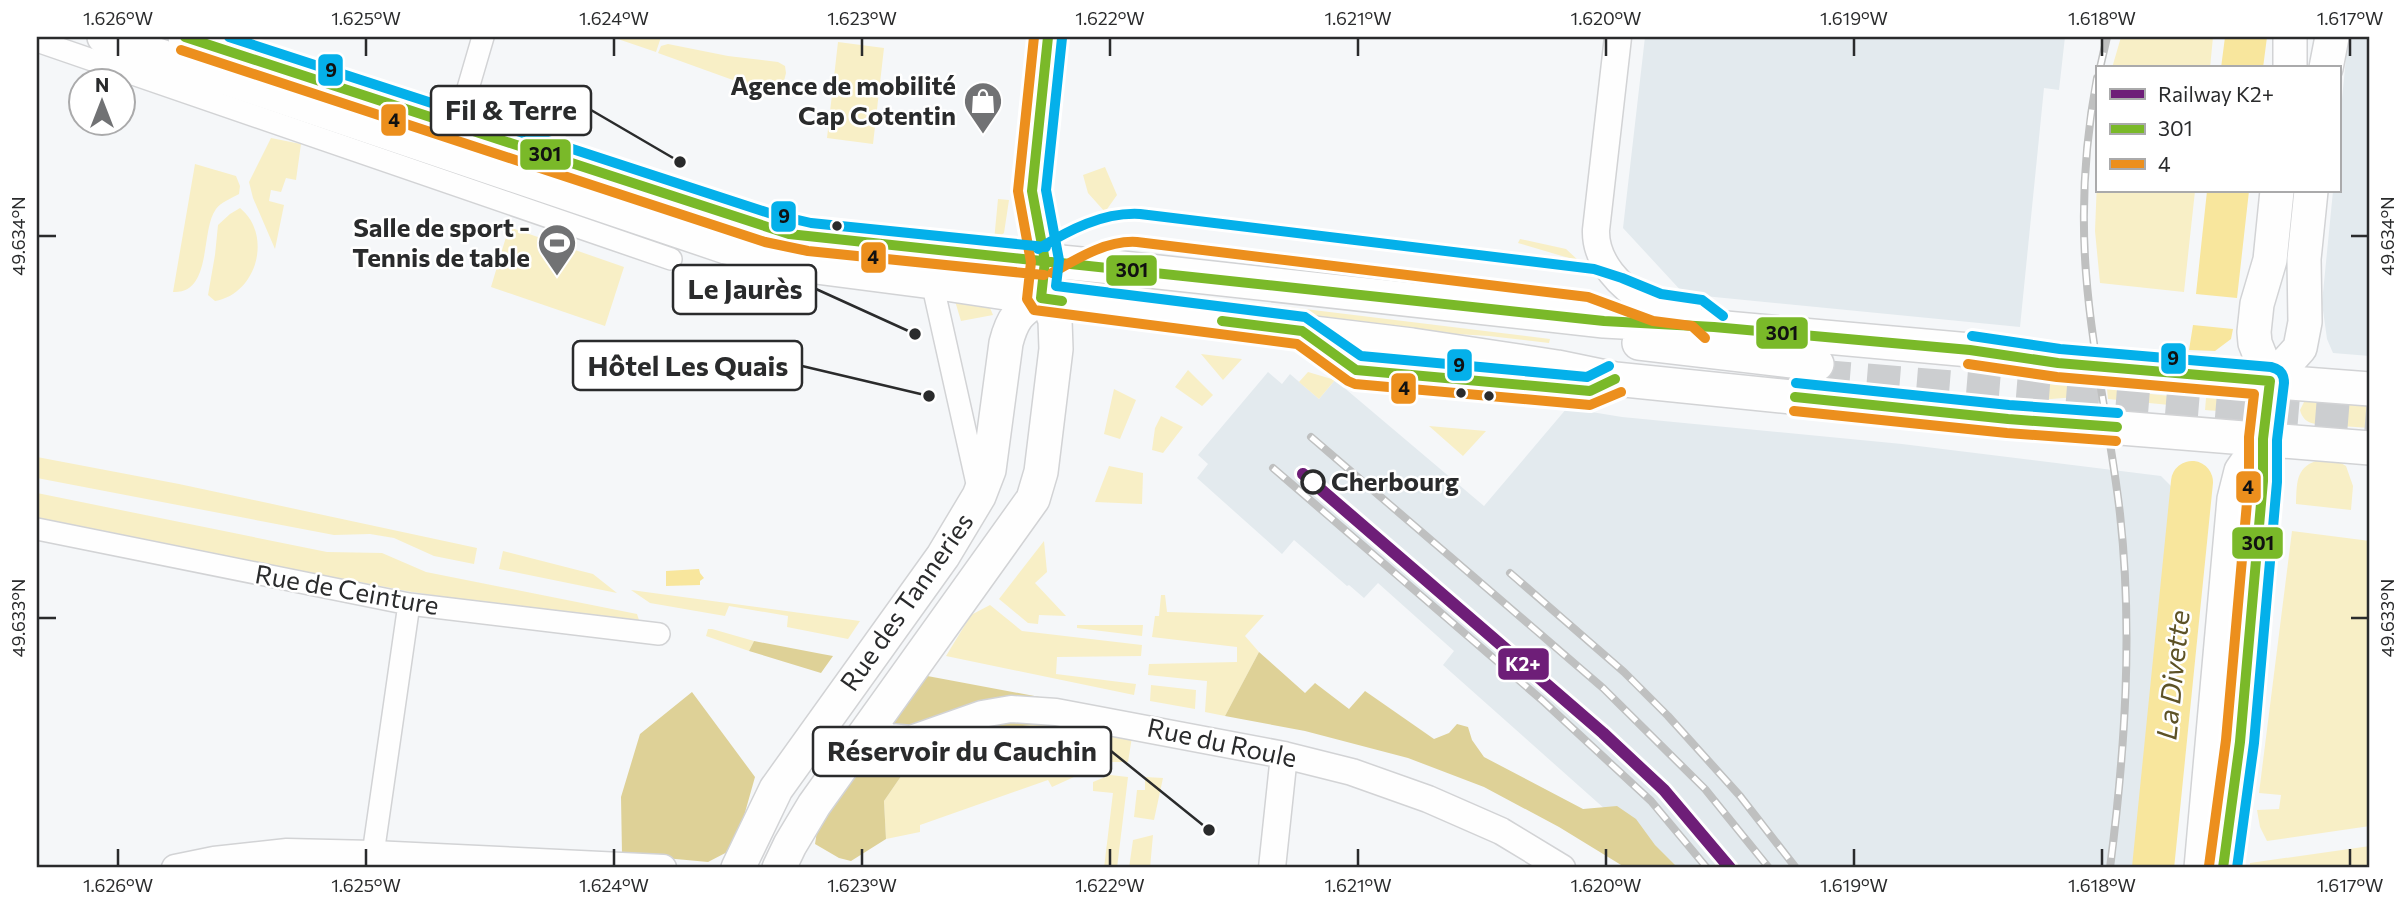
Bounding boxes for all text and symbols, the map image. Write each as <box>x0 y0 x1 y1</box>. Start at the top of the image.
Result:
text: 1.626°W <box>83 7 153 29</box>
text: 1.625°W <box>331 7 401 29</box>
text: 1.624°W <box>579 7 649 29</box>
text: 1.623°W <box>827 7 897 29</box>
text: 1.622°W <box>1075 7 1145 29</box>
text: 1.621°W <box>1324 7 1392 29</box>
text: 1.620°W <box>1571 7 1641 29</box>
text: 1.619°W <box>1820 7 1888 29</box>
text: 1.618°W <box>2068 7 2136 29</box>
text: 1.617°W <box>2317 7 2383 29</box>
line badge: 9 <box>317 53 344 87</box>
text: 9 <box>325 58 337 81</box>
north arrow <box>66 66 136 136</box>
legend <box>2096 66 2340 192</box>
place label: Agence de mobilité Cap Cotentin <box>730 69 956 130</box>
text: N <box>95 73 109 96</box>
shop icon: Agence de mobilité Cap Cotentin <box>962 80 1004 135</box>
text: Railway K2+ <box>2158 81 2274 106</box>
callout: Fil & Terre <box>431 86 591 135</box>
text: Fil & Terre <box>445 92 577 126</box>
line badge: 4 <box>380 103 407 137</box>
text: 4 <box>388 108 400 131</box>
text: 301 <box>2158 115 2193 140</box>
line badge: 301 <box>519 138 572 171</box>
text: 301 <box>529 142 561 165</box>
text: 4 <box>2158 151 2171 176</box>
text: 49.634°N <box>7 196 29 276</box>
text: 49.634°N <box>2376 196 2398 276</box>
line badge: 9 <box>770 200 797 233</box>
text: 9 <box>778 204 790 227</box>
place label: Salle de sport - Tennis de table <box>352 211 530 272</box>
unlabelled marker <box>830 219 844 233</box>
sports icon: Salle de sport - Tennis de table <box>536 222 578 277</box>
line badge: 4 <box>860 241 887 274</box>
text: 4 <box>867 245 879 268</box>
line badge: 301 <box>1105 254 1158 287</box>
text: 301 <box>1116 258 1148 281</box>
callout: Le Jaurès <box>673 265 816 314</box>
text: Le Jaurès <box>688 271 803 305</box>
line badge: 301 <box>1755 316 1809 350</box>
text: 301 <box>1766 321 1798 344</box>
callout: Hôtel Les Quais <box>573 341 802 390</box>
line badge: 9 <box>2160 342 2187 375</box>
text: 9 <box>2167 346 2179 369</box>
text: Hôtel Les Quais <box>588 348 788 382</box>
line badge: 9 <box>1446 348 1473 382</box>
text: 9 <box>1453 353 1465 376</box>
line badge: 4 <box>1390 372 1417 405</box>
text: 4 <box>1398 376 1410 399</box>
unlabelled marker <box>1454 386 1468 400</box>
unlabelled marker <box>1482 389 1496 403</box>
place label: Cherbourg <box>1331 465 1459 496</box>
marker: Cherbourg <box>1301 470 1325 494</box>
line badge: 4 <box>2235 470 2262 504</box>
text: 4 <box>2242 475 2254 498</box>
street label: Rue des Tanneries <box>833 506 979 696</box>
line badge: 301 <box>2231 526 2284 560</box>
text: 301 <box>2242 531 2274 554</box>
street label: Rue de Ceinture <box>253 557 442 620</box>
text: 49.633°N <box>7 579 29 657</box>
text: 49.633°N <box>2376 579 2398 657</box>
water label: La Divette <box>2148 608 2196 741</box>
line badge: K2+ <box>1497 647 1550 681</box>
text: K2+ <box>1505 652 1541 675</box>
street label: Rue du Roule <box>1145 711 1300 772</box>
callout: Réservoir du Cauchin <box>813 727 1111 776</box>
text: Réservoir du Cauchin <box>827 733 1097 767</box>
text: 1.626°W <box>83 874 153 896</box>
text: 1.625°W <box>331 874 401 896</box>
text: 1.624°W <box>579 874 649 896</box>
text: 1.623°W <box>827 874 897 896</box>
text: 1.622°W <box>1075 874 1145 896</box>
text: 1.621°W <box>1324 874 1392 896</box>
text: 1.620°W <box>1571 874 1641 896</box>
text: 1.619°W <box>1820 874 1888 896</box>
text: 1.618°W <box>2068 874 2136 896</box>
text: 1.617°W <box>2317 874 2383 896</box>

